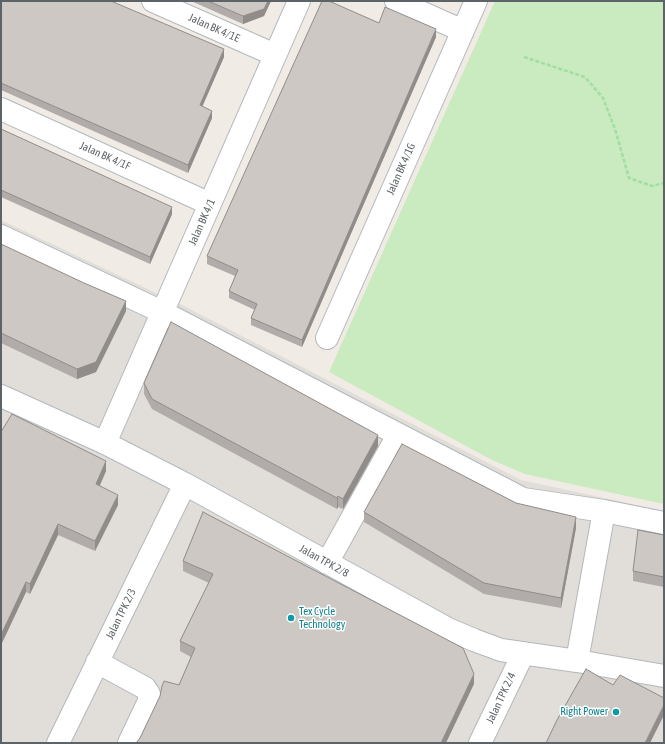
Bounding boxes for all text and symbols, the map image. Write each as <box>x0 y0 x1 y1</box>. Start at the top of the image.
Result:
street label: Jalan BK 4/1E <box>186 11 242 45</box>
street label: Jalan BK 4/1F <box>78 139 132 173</box>
street label: Jalan BK 4/1G <box>384 141 418 197</box>
street label: Jalan BK 4/1 <box>186 197 218 247</box>
street label: Jalan TPK 2/8 <box>297 542 351 580</box>
street label: Jalan TPK 2/3 <box>103 587 139 641</box>
place label: Tex Cycle Technology <box>299 605 345 631</box>
marker: Tex Cycle Technology <box>286 613 296 623</box>
street label: Jalan TPK 2/4 <box>483 670 519 726</box>
place label: Right Power <box>560 705 608 719</box>
marker: Right Power <box>611 707 621 717</box>

